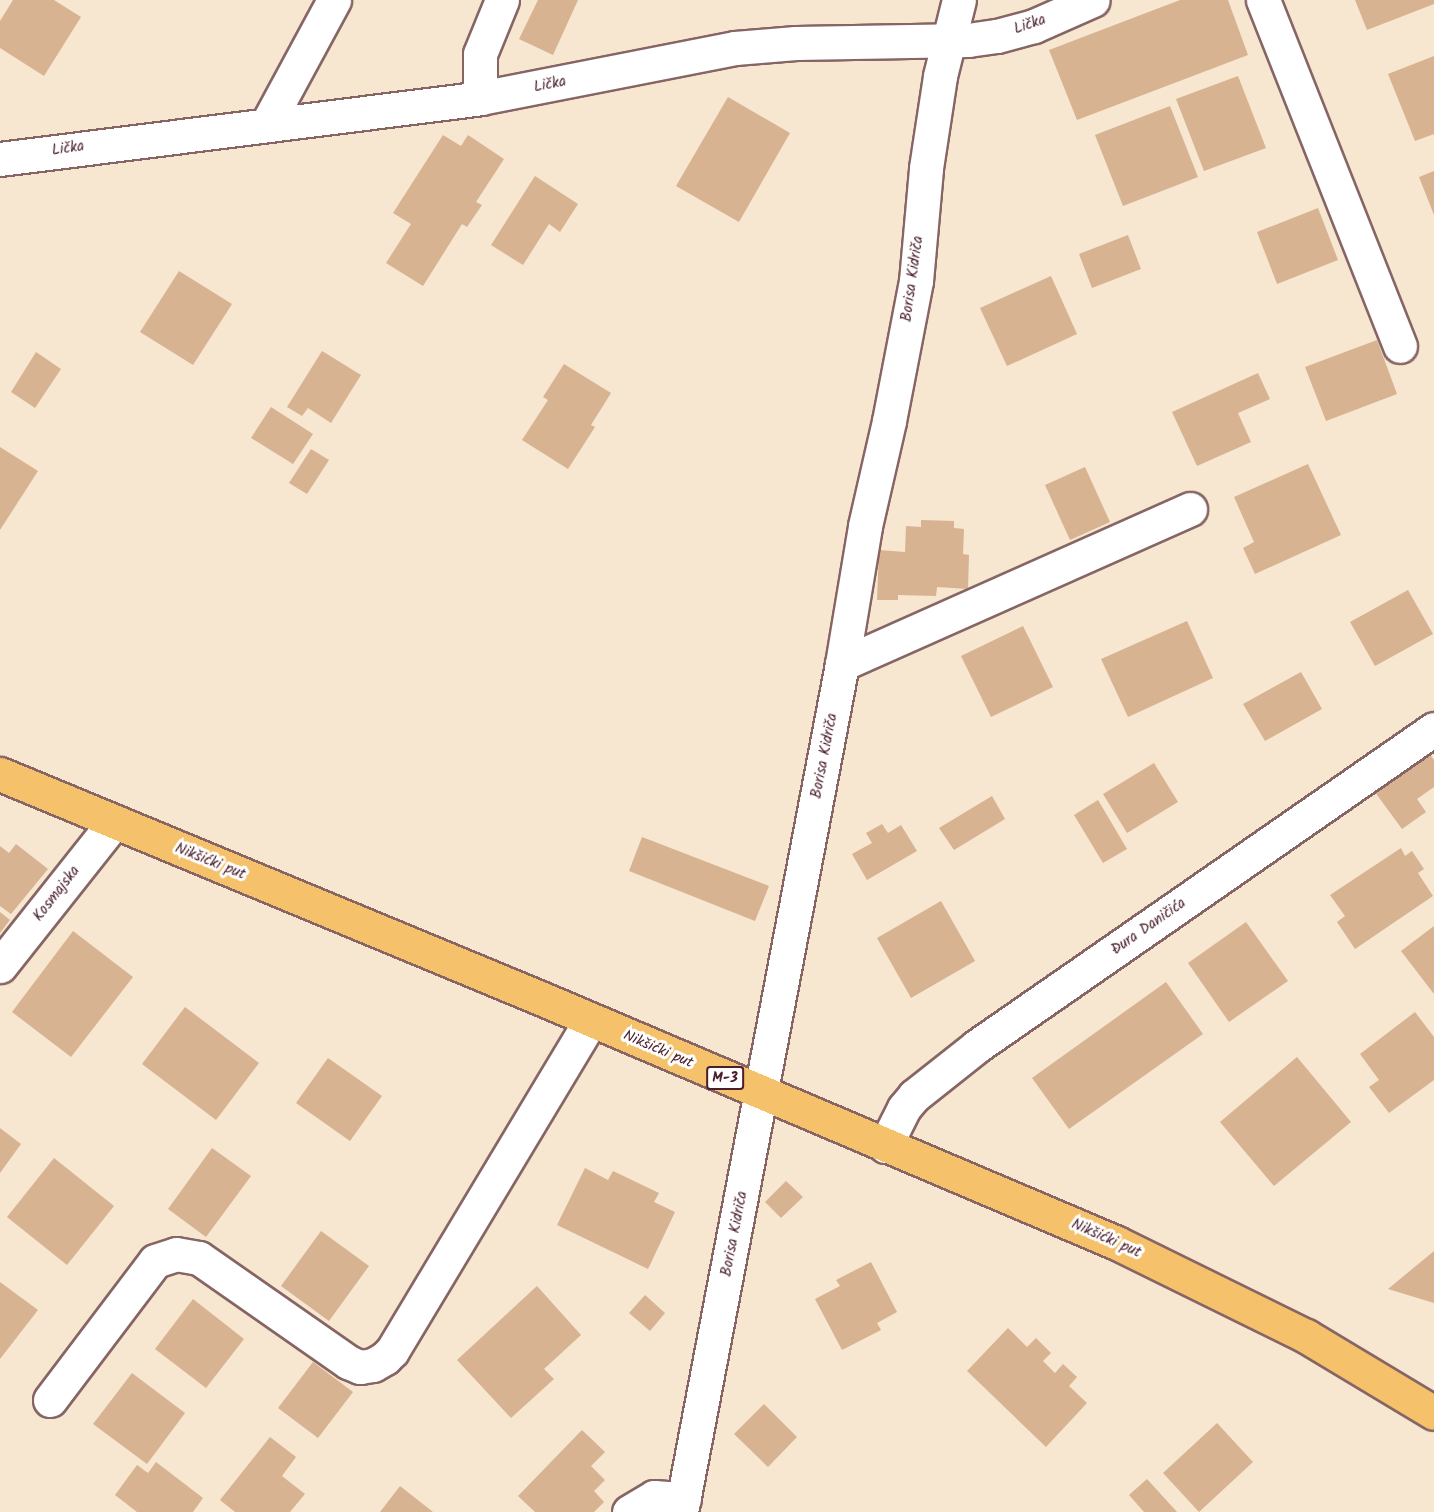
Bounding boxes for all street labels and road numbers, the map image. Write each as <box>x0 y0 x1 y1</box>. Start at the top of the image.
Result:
street label: Lička <box>1012 11 1048 39</box>
street label: Lička <box>532 73 568 97</box>
street label: Lička <box>51 138 85 160</box>
street label: Borisa Kidriča <box>898 235 928 323</box>
street label: Borisa Kidriča <box>808 712 842 800</box>
street label: Nikšićki put <box>172 840 248 884</box>
street label: Kosmajska <box>30 863 84 925</box>
street label: Đura Daničića <box>1108 895 1190 959</box>
street label: Nikšićki put <box>620 1027 696 1073</box>
road number: M-3 <box>706 1067 744 1089</box>
street label: Borisa Kidriča <box>718 1190 752 1278</box>
street label: Nikšićki put <box>1068 1216 1144 1262</box>

